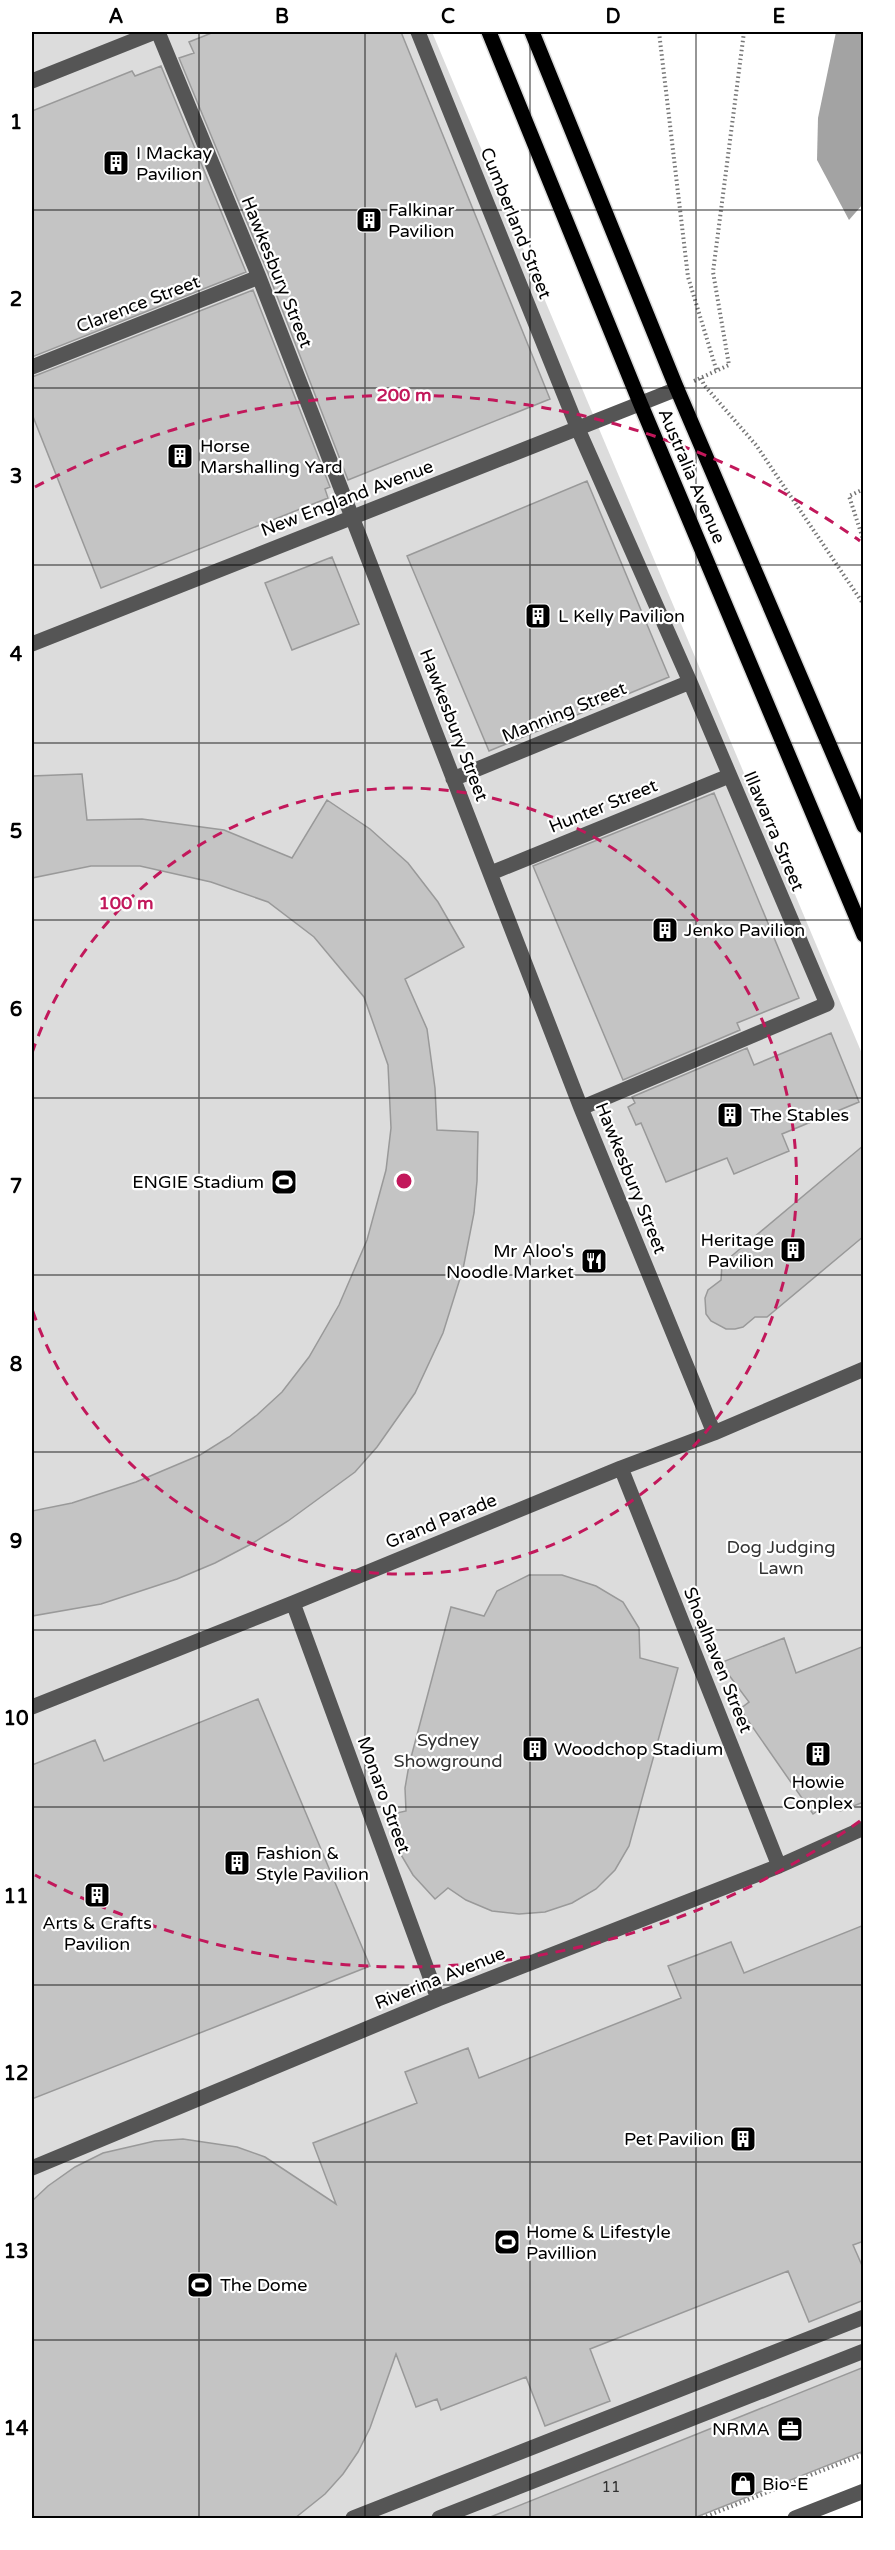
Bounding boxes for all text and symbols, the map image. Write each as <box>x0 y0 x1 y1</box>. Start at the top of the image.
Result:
text: A <box>109 5 124 29</box>
text: B <box>275 5 289 29</box>
text: C <box>441 5 455 29</box>
text: D <box>605 5 621 29</box>
text: E <box>773 5 786 29</box>
text: 1 <box>10 111 22 135</box>
place label: I Mackay Pavilion <box>136 142 212 185</box>
street label: Cumberland Street <box>476 144 556 302</box>
building icon: I Mackay Pavilion <box>101 148 131 178</box>
street label: Hawkesbury Street <box>237 193 317 351</box>
place label: Falkinar Pavilion <box>388 199 455 242</box>
building icon: Falkinar Pavilion <box>354 205 384 235</box>
street label: Clarence Street <box>73 270 203 338</box>
text: 2 <box>10 288 22 312</box>
text: 200 m <box>376 384 432 406</box>
street label: Australia Avenue <box>654 405 730 547</box>
place label: Horse Marshalling Yard <box>200 435 343 478</box>
building icon: Horse Marshalling Yard <box>165 441 195 471</box>
street label: New England Avenue <box>258 455 436 541</box>
text: 3 <box>10 465 22 489</box>
building icon: L Kelly Pavilion <box>523 601 553 631</box>
place label: L Kelly Pavilion <box>558 605 685 627</box>
text: 4 <box>10 643 23 667</box>
street label: Hawkesbury Street <box>415 646 493 804</box>
street label: Manning Street <box>499 677 630 747</box>
street label: Illawarra Street <box>739 768 809 894</box>
street label: Hunter Street <box>546 774 661 838</box>
text: 5 <box>10 820 22 844</box>
text: 100 m <box>98 892 154 914</box>
building icon: Jenko Pavilion <box>650 915 680 945</box>
place label: Jenko Pavilion <box>684 919 805 941</box>
text: 6 <box>10 998 22 1022</box>
street label: Hawkesbury Street <box>591 1099 671 1257</box>
building icon: The Stables <box>715 1100 745 1130</box>
place label: The Stables <box>750 1104 849 1126</box>
sports icon: ENGIE Stadium <box>269 1167 299 1197</box>
place label: ENGIE Stadium <box>132 1171 264 1193</box>
centre of rings <box>394 1171 414 1191</box>
text: 7 <box>10 1175 22 1199</box>
place label: Heritage Pavilion <box>701 1229 774 1272</box>
building icon: Heritage Pavilion <box>778 1235 808 1265</box>
place label: Mr Aloo's Noodle Market <box>446 1240 574 1283</box>
restaurant icon: Mr Aloo's Noodle Market <box>579 1246 609 1276</box>
text: 8 <box>10 1353 22 1377</box>
street label: Grand Parade <box>382 1489 500 1553</box>
text: 9 <box>10 1530 22 1554</box>
park label: Dog Judging Lawn <box>726 1536 836 1579</box>
street label: Shoalhaven Street <box>679 1584 757 1736</box>
text: 10 <box>3 1707 29 1731</box>
park label: Sydney Showground <box>393 1729 503 1772</box>
street label: Monaro Street <box>353 1734 415 1857</box>
building icon: Woodchop Stadium <box>520 1734 550 1764</box>
place label: Woodchop Stadium <box>554 1738 723 1760</box>
building icon: Howie Conplex <box>803 1739 833 1769</box>
place label: Howie Conplex <box>783 1771 853 1814</box>
place label: Fashion & Style Pavilion <box>256 1842 369 1885</box>
building icon: Fashion & Style Pavilion <box>222 1848 252 1878</box>
building icon: Arts & Crafts Pavilion <box>82 1880 112 1910</box>
text: 11 <box>3 1885 29 1909</box>
place label: Arts & Crafts Pavilion <box>42 1912 152 1955</box>
street label: Riverina Avenue <box>372 1942 508 2014</box>
text: 12 <box>3 2062 29 2086</box>
building icon: Pet Pavilion <box>728 2124 758 2154</box>
place label: Pet Pavilion <box>624 2128 724 2150</box>
place label: Home & Lifestyle Pavillion <box>526 2221 671 2264</box>
sports icon: Home & Lifestyle Pavillion <box>492 2227 522 2257</box>
text: 13 <box>3 2240 29 2264</box>
sports icon: The Dome <box>185 2270 215 2300</box>
place label: The Dome <box>220 2274 308 2296</box>
office icon: NRMA <box>775 2414 805 2444</box>
text: 14 <box>3 2417 29 2441</box>
place label: NRMA <box>712 2418 770 2440</box>
shop icon: Bio-E <box>728 2469 758 2499</box>
place label: Bio-E <box>762 2473 809 2495</box>
house number: 11 <box>602 2478 620 2496</box>

